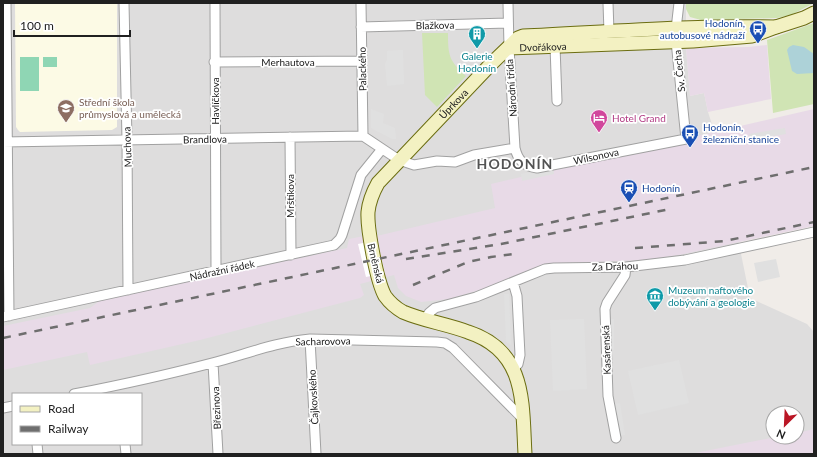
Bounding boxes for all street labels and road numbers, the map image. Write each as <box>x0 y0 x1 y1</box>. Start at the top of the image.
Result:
street label: Blažkova <box>416 19 454 31</box>
street label: Dvořákova <box>519 40 567 54</box>
street label: Palackého <box>356 46 368 91</box>
street label: Sv. Čecha <box>671 49 687 93</box>
street label: Merhautova <box>261 56 315 68</box>
street label: Národní třída <box>503 59 519 117</box>
street label: Havlíčkova <box>209 77 221 125</box>
street label: Úprkova <box>436 86 470 121</box>
street label: Muchova <box>120 126 134 168</box>
street label: Brandlova <box>183 133 227 145</box>
street label: Wilsonova <box>572 145 620 167</box>
street label: Mrštíkova <box>284 174 296 218</box>
street label: Brněnská <box>365 242 387 284</box>
street label: Nádražní řádek <box>188 257 256 283</box>
street label: Za Dráhou <box>592 259 638 273</box>
street label: Kasárenská <box>599 325 613 375</box>
street label: Sacharovova <box>295 335 351 347</box>
street label: Čajkovského <box>306 369 320 425</box>
street label: Březinova <box>209 386 223 430</box>

